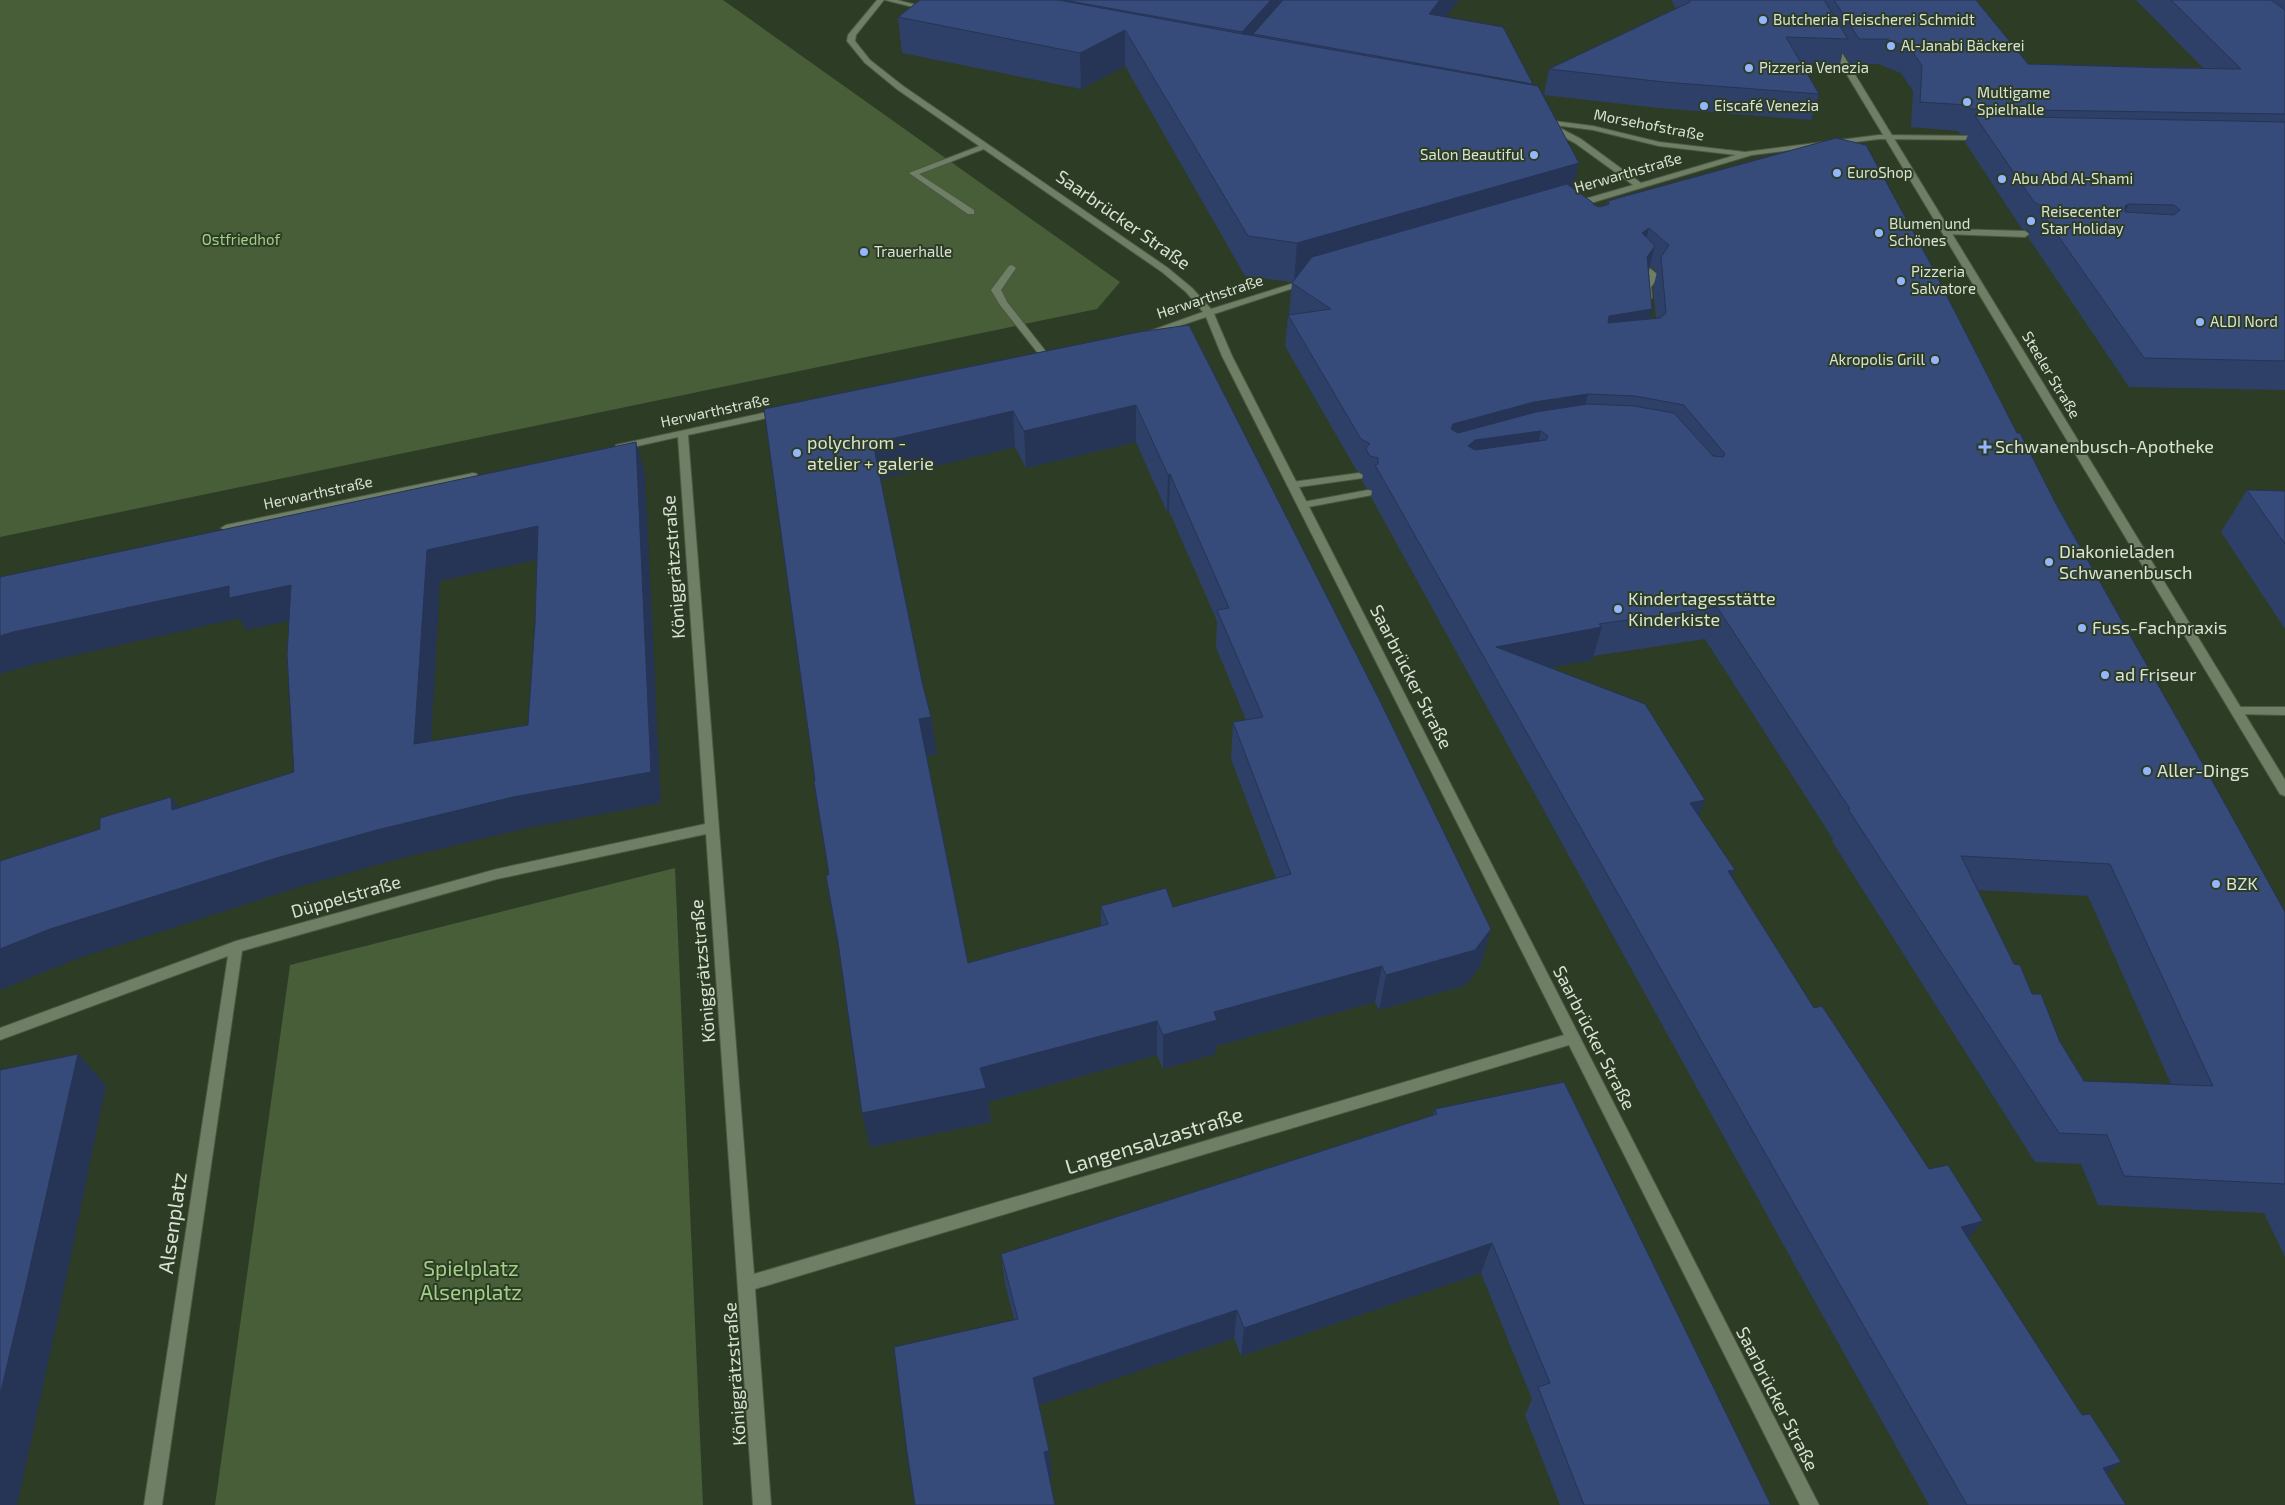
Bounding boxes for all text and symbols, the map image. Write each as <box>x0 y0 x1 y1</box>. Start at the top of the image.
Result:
place label: Butcheria Fleischerei Schmidt <box>1773 10 1975 28</box>
marker: Butcheria Fleischerei Schmidt <box>1757 14 1769 26</box>
place label: Al-Janabi Bäckerei <box>1901 36 2024 54</box>
marker: Al-Janabi Bäckerei <box>1885 40 1897 52</box>
place label: Pizzeria Venezia <box>1759 58 1869 76</box>
marker: Pizzeria Venezia <box>1743 62 1755 74</box>
place label: Multigame Spielhalle <box>1977 83 2050 118</box>
place label: Eiscafé Venezia <box>1714 96 1819 114</box>
marker: Multigame Spielhalle <box>1961 96 1973 108</box>
marker: Eiscafé Venezia <box>1698 100 1710 112</box>
street label: Morsehofstraße <box>1592 104 1706 144</box>
place label: Salon Beautiful <box>1420 145 1525 163</box>
street label: Herwarthstraße <box>1572 148 1683 196</box>
marker: Salon Beautiful <box>1528 149 1540 161</box>
place label: EuroShop <box>1847 163 1913 181</box>
street label: Saarbrücker Straße <box>1052 165 1195 274</box>
marker: EuroShop <box>1831 167 1843 179</box>
place label: Abu Abd Al-Shami <box>2012 169 2133 187</box>
marker: Abu Abd Al-Shami <box>1996 173 2008 185</box>
place label: Reisecenter Star Holiday <box>2041 202 2124 237</box>
place label: Blumen und Schönes <box>1889 214 1970 249</box>
marker: Reisecenter Star Holiday <box>2025 215 2037 227</box>
marker: Blumen und Schönes <box>1873 227 1885 239</box>
park label: Ostfriedhof <box>202 230 280 248</box>
place label: Trauerhalle <box>874 242 952 260</box>
marker: Trauerhalle <box>858 246 870 258</box>
place label: Pizzeria Salvatore <box>1911 262 1976 297</box>
street label: Herwarthstraße <box>1154 270 1265 322</box>
marker: Pizzeria Salvatore <box>1895 275 1907 287</box>
place label: ALDI Nord <box>2210 312 2278 330</box>
marker: ALDI Nord <box>2194 316 2206 328</box>
street label: Steeler Straße <box>2019 328 2085 421</box>
place label: Akropolis Grill <box>1829 350 1926 368</box>
marker: Akropolis Grill <box>1929 354 1941 366</box>
street label: Herwarthstraße <box>659 390 771 430</box>
place label: polychrom - atelier + galerie <box>807 431 934 474</box>
place label: Schwanenbusch-Apotheke <box>1995 435 2214 457</box>
marker: Schwanenbusch-Apotheke <box>1979 441 1991 453</box>
marker: polychrom - atelier + galerie <box>791 447 803 459</box>
street label: Herwarthstraße <box>262 472 374 512</box>
street label: Königgrätzstraße <box>657 495 689 640</box>
place label: Diakonieladen Schwanenbusch <box>2059 540 2193 583</box>
marker: Diakonieladen Schwanenbusch <box>2043 556 2055 568</box>
place label: Kindertagesstätte Kinderkiste <box>1628 587 1776 630</box>
street label: Saarbrücker Straße <box>1366 601 1458 752</box>
marker: Kindertagesstätte Kinderkiste <box>1612 603 1624 615</box>
place label: Fuss-Fachpraxis <box>2092 616 2227 638</box>
marker: Fuss-Fachpraxis <box>2076 622 2088 634</box>
place label: ad Friseur <box>2115 663 2197 685</box>
marker: ad Friseur <box>2099 669 2111 681</box>
place label: Aller-Dings <box>2157 759 2249 781</box>
marker: Aller-Dings <box>2141 765 2153 777</box>
street label: Düppelstraße <box>288 870 403 922</box>
place label: BZK <box>2226 872 2258 894</box>
marker: BZK <box>2210 878 2222 890</box>
street label: Königgrätzstraße <box>685 899 719 1044</box>
street label: Saarbrücker Straße <box>1549 962 1641 1113</box>
street label: Langensalzastraße <box>1062 1101 1245 1178</box>
street label: Alsenplatz <box>152 1170 191 1275</box>
park label: Spielplatz Alsenplatz <box>420 1255 522 1304</box>
street label: Königgrätzstraße <box>718 1302 750 1447</box>
street label: Saarbrücker Straße <box>1732 1323 1824 1474</box>

